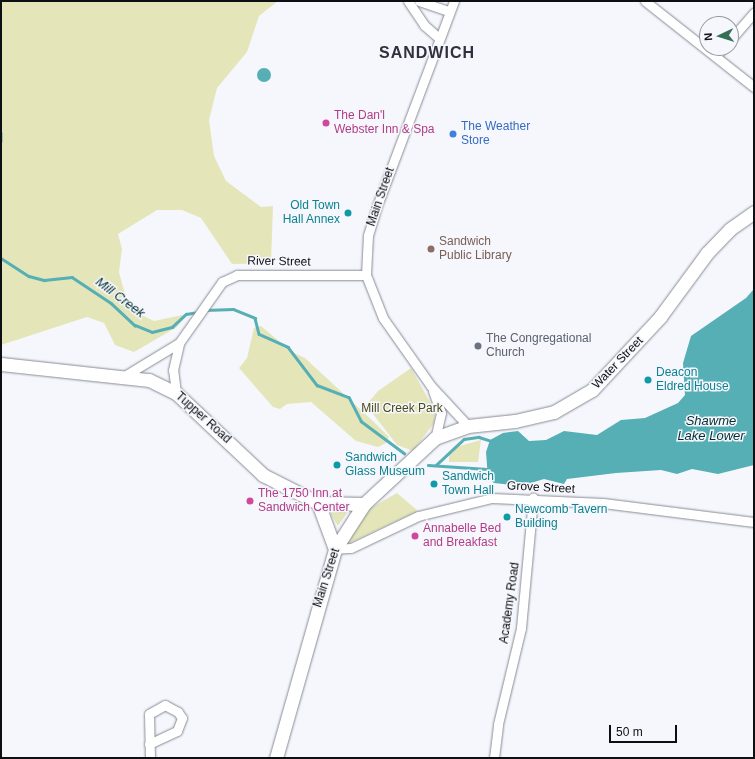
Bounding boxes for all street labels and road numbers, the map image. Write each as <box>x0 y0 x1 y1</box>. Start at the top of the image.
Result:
street label: Main Street <box>364 166 398 228</box>
street label: River Street <box>247 254 311 270</box>
street label: Water Street <box>590 334 646 392</box>
street label: Tupper Road <box>172 389 234 447</box>
street label: Grove Street <box>507 479 575 497</box>
street label: Main Street <box>311 547 343 609</box>
street label: Academy Road <box>497 561 523 645</box>

